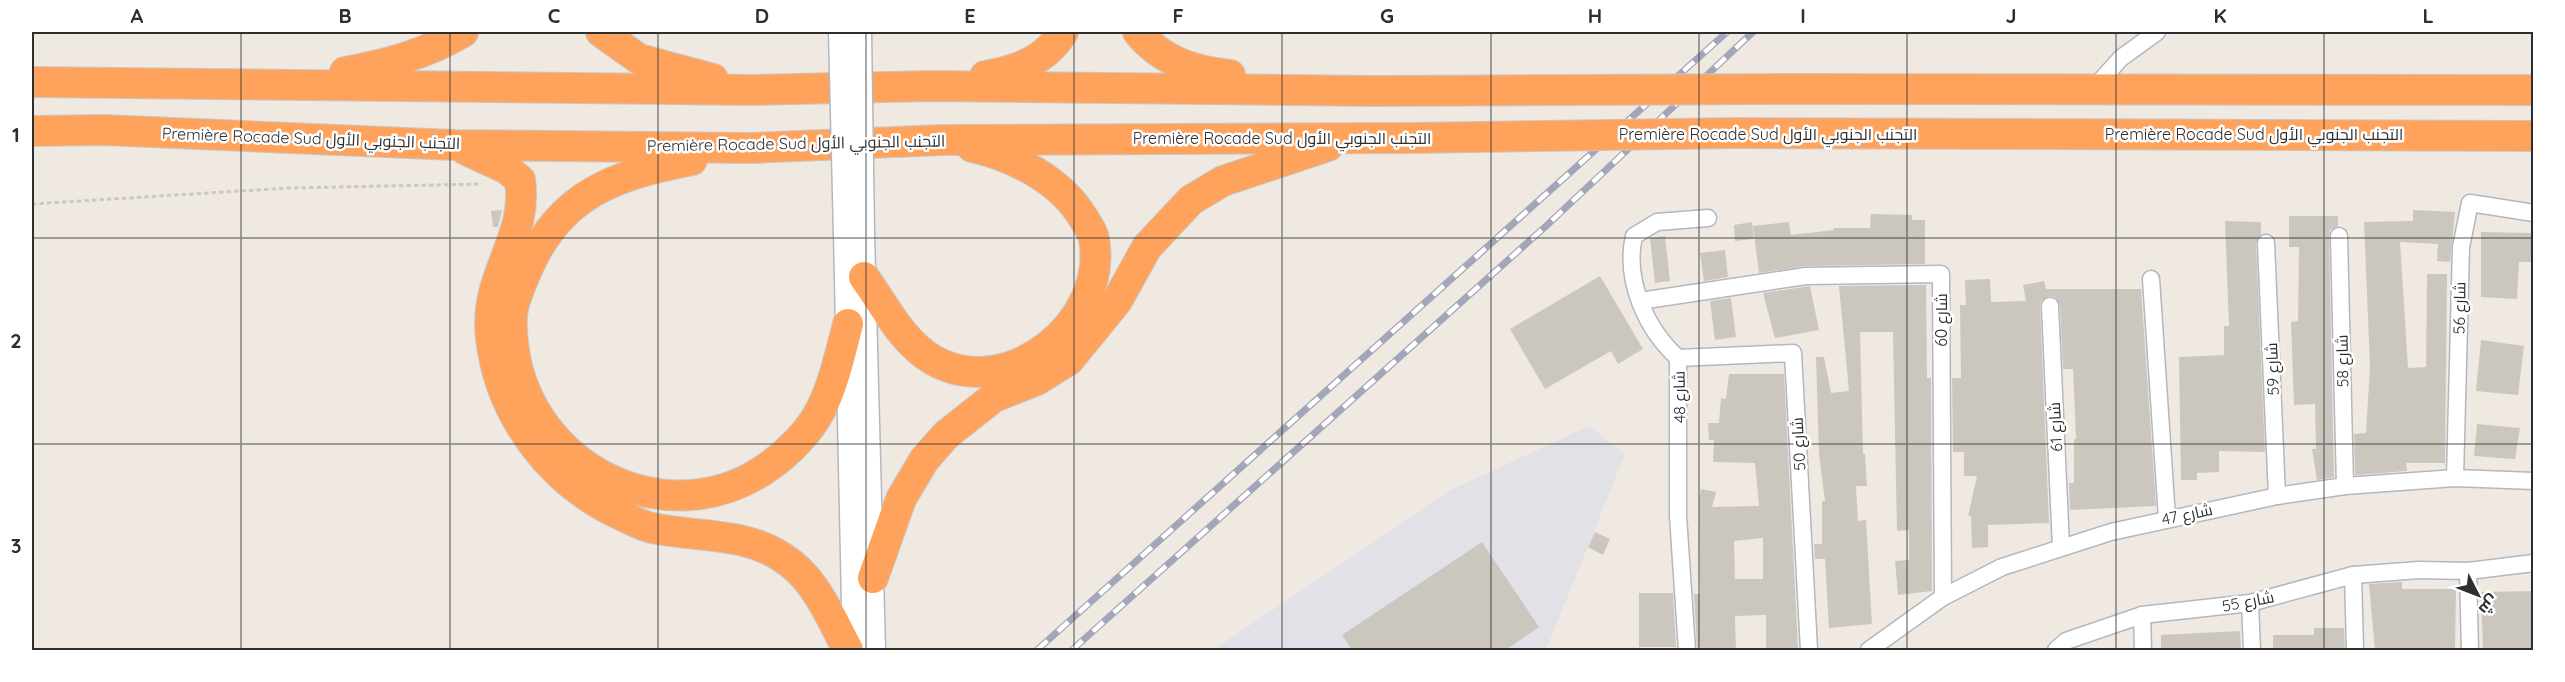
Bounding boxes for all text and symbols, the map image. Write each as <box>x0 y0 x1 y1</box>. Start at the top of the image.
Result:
text: A <box>131 3 144 28</box>
text: B <box>338 3 352 28</box>
text: C <box>548 3 561 28</box>
text: D <box>755 3 769 28</box>
text: E <box>964 3 976 28</box>
text: F <box>1172 3 1184 28</box>
text: G <box>1380 3 1394 28</box>
text: H <box>1588 3 1602 28</box>
text: I <box>1800 3 1806 28</box>
text: J <box>2005 3 2017 28</box>
text: K <box>2213 3 2227 28</box>
text: L <box>2422 3 2434 28</box>
text: 1 <box>12 122 20 147</box>
street label: Première Rocade Sud التجنب الجنوبي الأول <box>161 123 461 157</box>
street label: Première Rocade Sud التجنب الجنوبي الأول <box>1619 124 1917 148</box>
street label: Première Rocade Sud التجنب الجنوبي الأول <box>2105 124 2403 148</box>
street label: Première Rocade Sud التجنب الجنوبي الأول <box>1133 128 1431 152</box>
street label: Première Rocade Sud التجنب الجنوبي الأول <box>647 130 945 160</box>
street label: شارع 56 <box>2449 281 2471 335</box>
street label: شارع 60 <box>1931 293 1953 347</box>
text: 2 <box>10 328 22 353</box>
street label: شارع 58 <box>2332 334 2354 388</box>
street label: شارع 59 <box>2261 342 2285 396</box>
street label: شارع 48 <box>1669 371 1691 423</box>
street label: شارع 61 <box>2044 401 2068 452</box>
street label: شارع 50 <box>1787 417 1811 471</box>
street label: شارع 47 <box>2160 499 2215 531</box>
text: 3 <box>11 533 21 558</box>
north arrow <box>2448 565 2508 625</box>
street label: شارع 55 <box>2220 586 2276 618</box>
text: ش <box>2475 591 2503 619</box>

